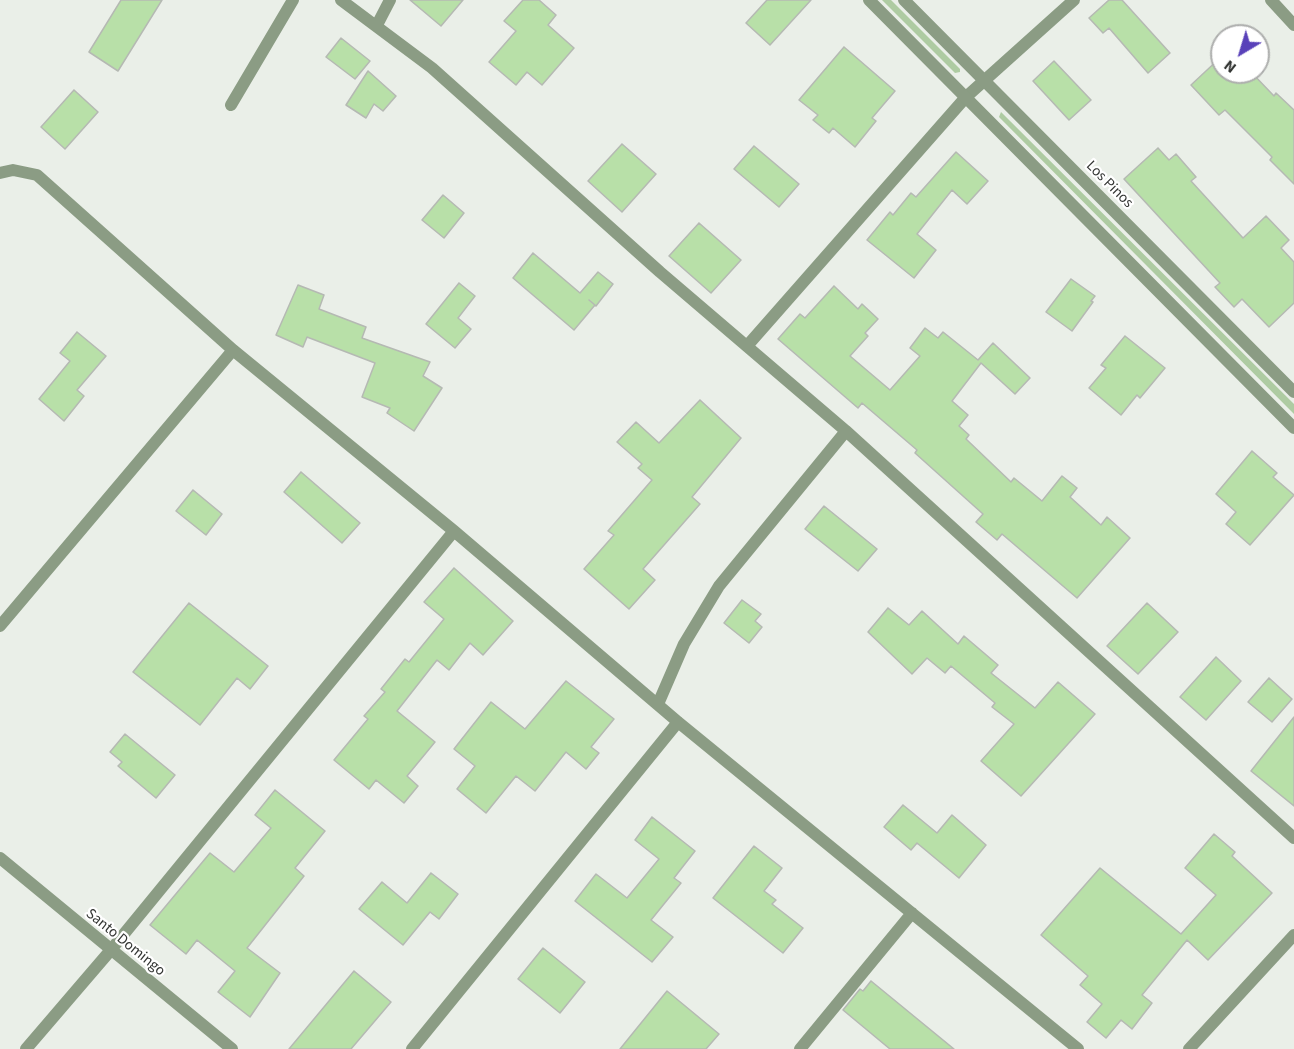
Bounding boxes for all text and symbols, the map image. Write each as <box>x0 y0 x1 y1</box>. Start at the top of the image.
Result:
north arrow <box>1210 24 1270 84</box>
text: N <box>1219 55 1241 79</box>
street label: Los Pinos <box>1082 158 1136 212</box>
street label: Santo Domingo <box>82 906 168 980</box>

